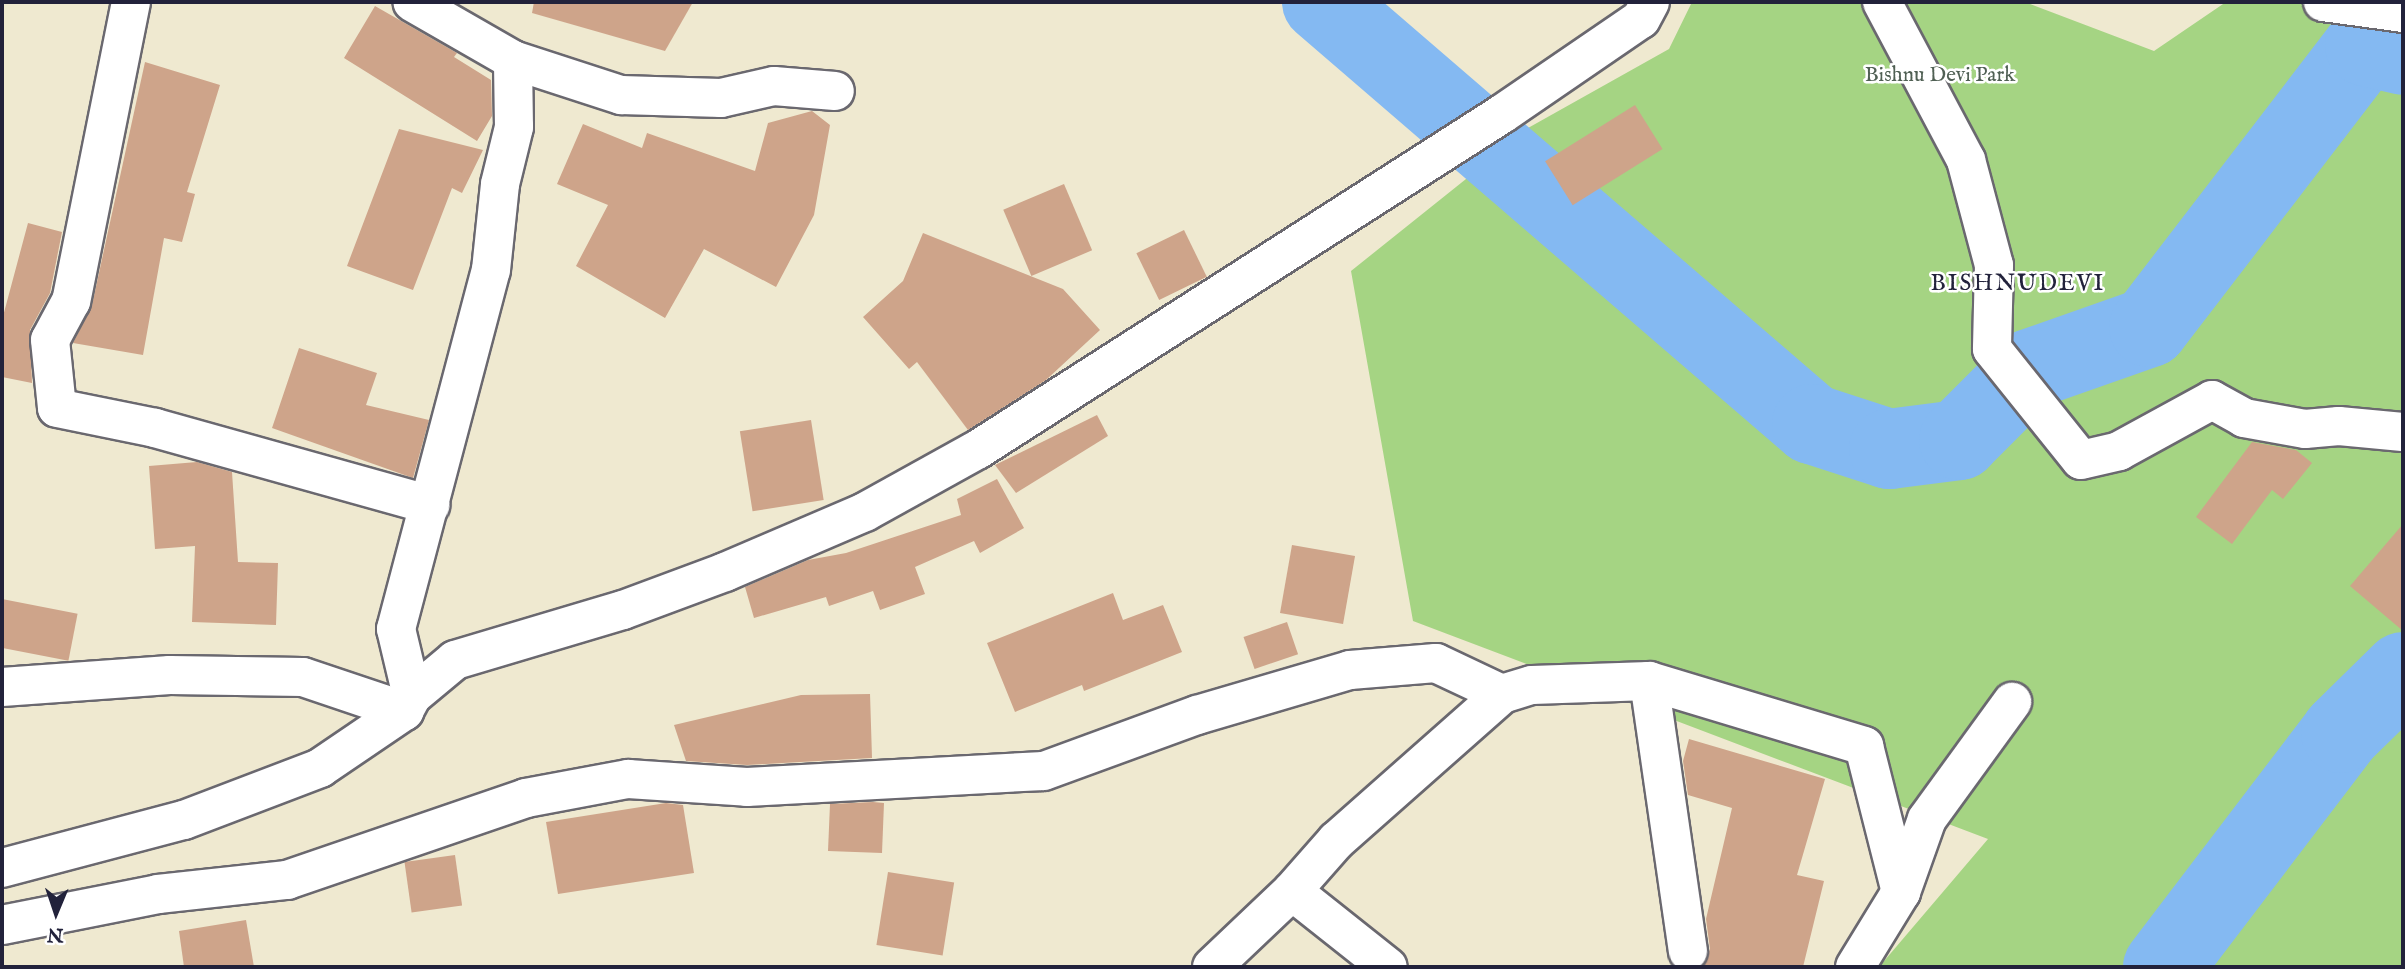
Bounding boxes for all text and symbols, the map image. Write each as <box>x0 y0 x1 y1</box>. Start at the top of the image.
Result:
park label: Bishnu Devi Park <box>1865 63 2015 89</box>
district label: BISHNUDEVI <box>1932 270 2104 298</box>
north arrow <box>21 878 91 948</box>
text: N <box>47 922 64 946</box>

